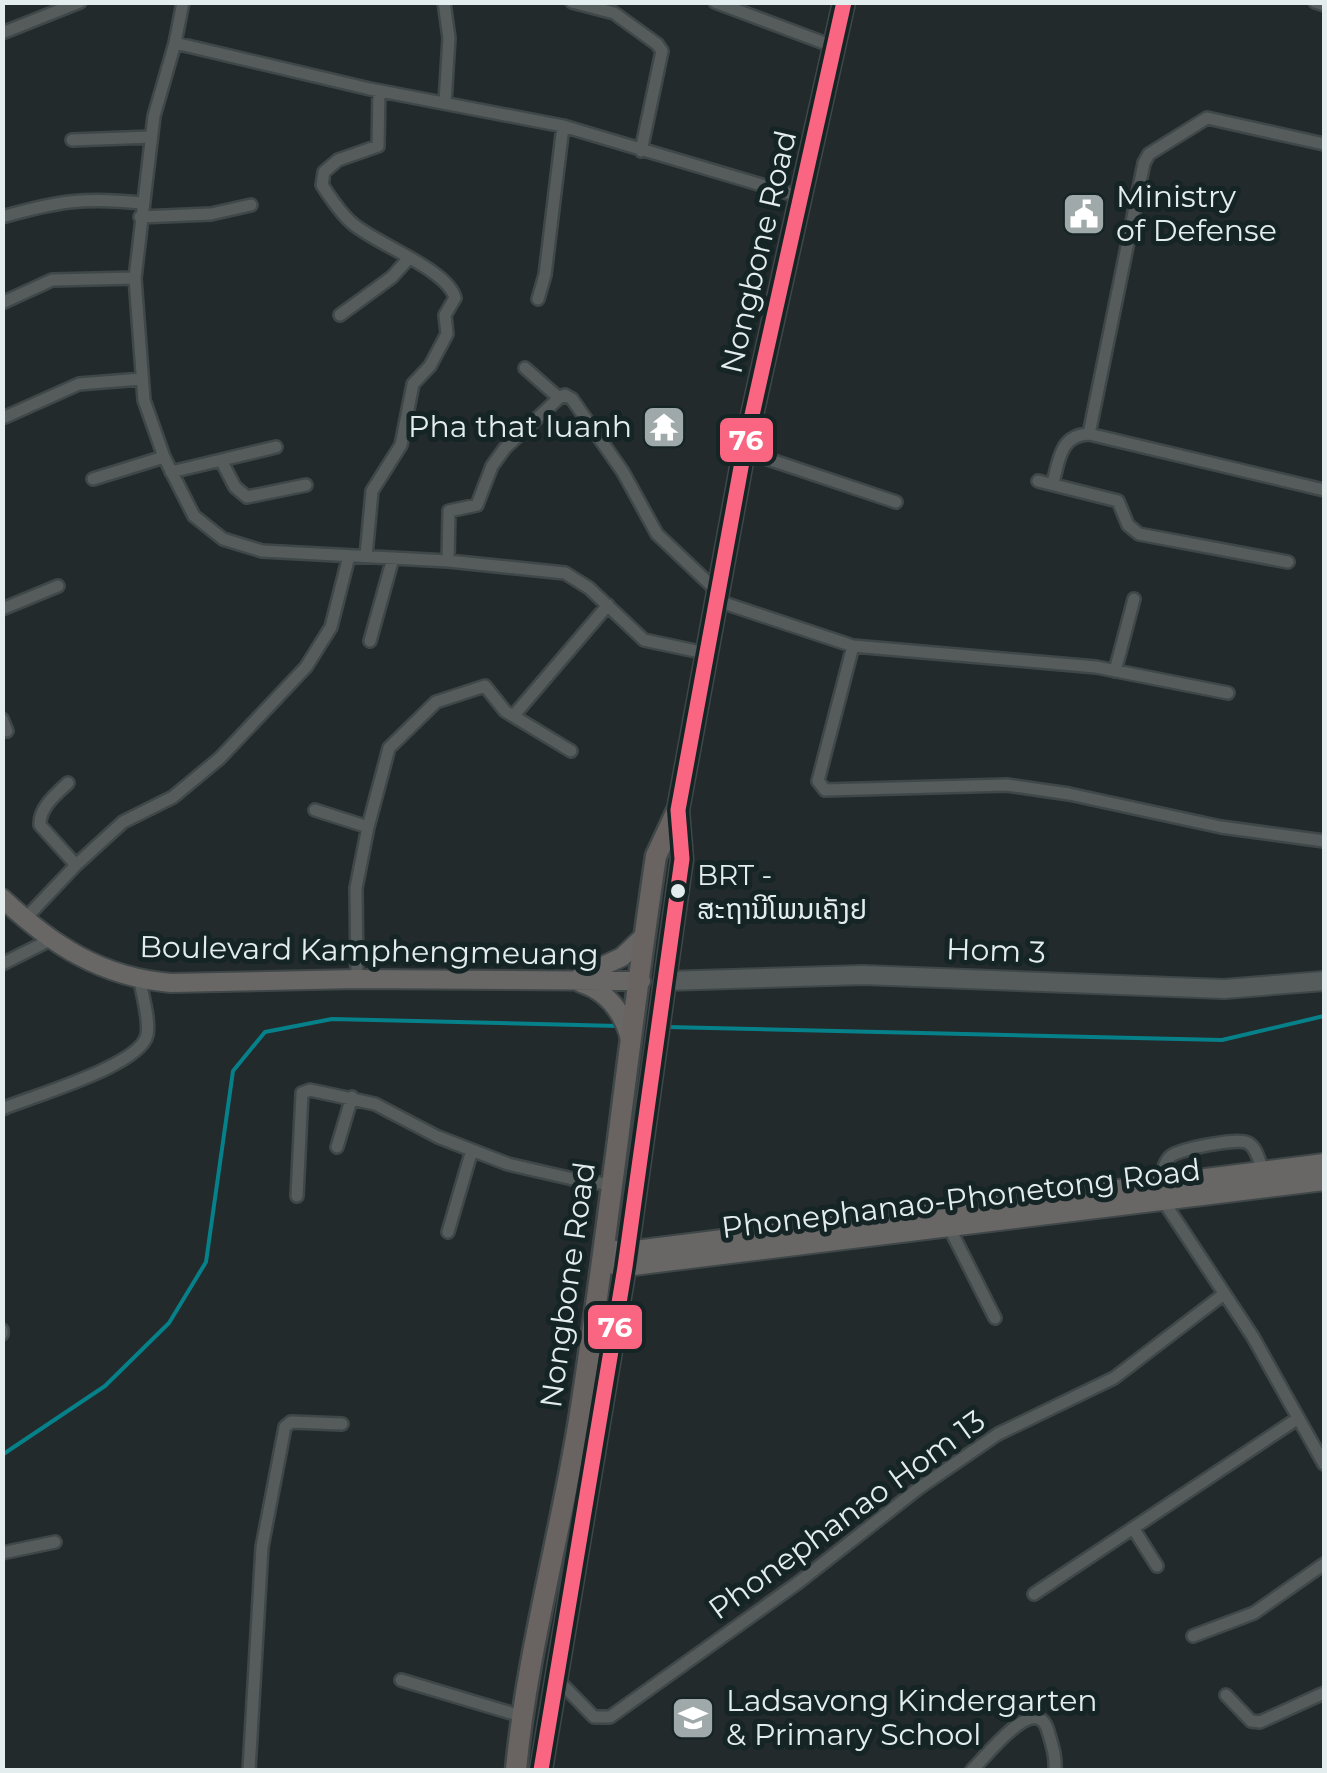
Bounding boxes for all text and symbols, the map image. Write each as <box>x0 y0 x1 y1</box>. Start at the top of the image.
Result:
street label: Nongbone Road <box>713 127 804 377</box>
place label: Ministry of Defense <box>1116 178 1277 249</box>
public building icon: Ministry of Defense <box>1061 191 1107 237</box>
temple icon: Pha that luanh <box>641 404 687 450</box>
place label: Pha that luanh <box>408 408 632 445</box>
line badge: 76 <box>718 416 775 464</box>
text: 76 <box>729 423 763 457</box>
place label: BRT - ສະຖານີໂພນເຄັງຢ <box>697 858 867 926</box>
marker: BRT - ສະຖານີໂພນເຄັງຢ <box>668 881 688 901</box>
street label: Boulevard Kamphengmeuang <box>139 928 599 973</box>
street label: Hom 3 <box>945 930 1047 971</box>
street label: Phonephanao-Phonetong Road <box>719 1151 1203 1246</box>
street label: Nongbone Road <box>532 1160 603 1410</box>
line badge: 76 <box>586 1303 644 1351</box>
text: 76 <box>598 1310 632 1344</box>
street label: Phonephanao Hom 13 <box>701 1402 992 1627</box>
place label: Ladsavong Kindergarten & Primary School <box>726 1682 1098 1753</box>
school or university icon: Ladsavong Kindergarten & Primary School <box>670 1695 716 1741</box>

